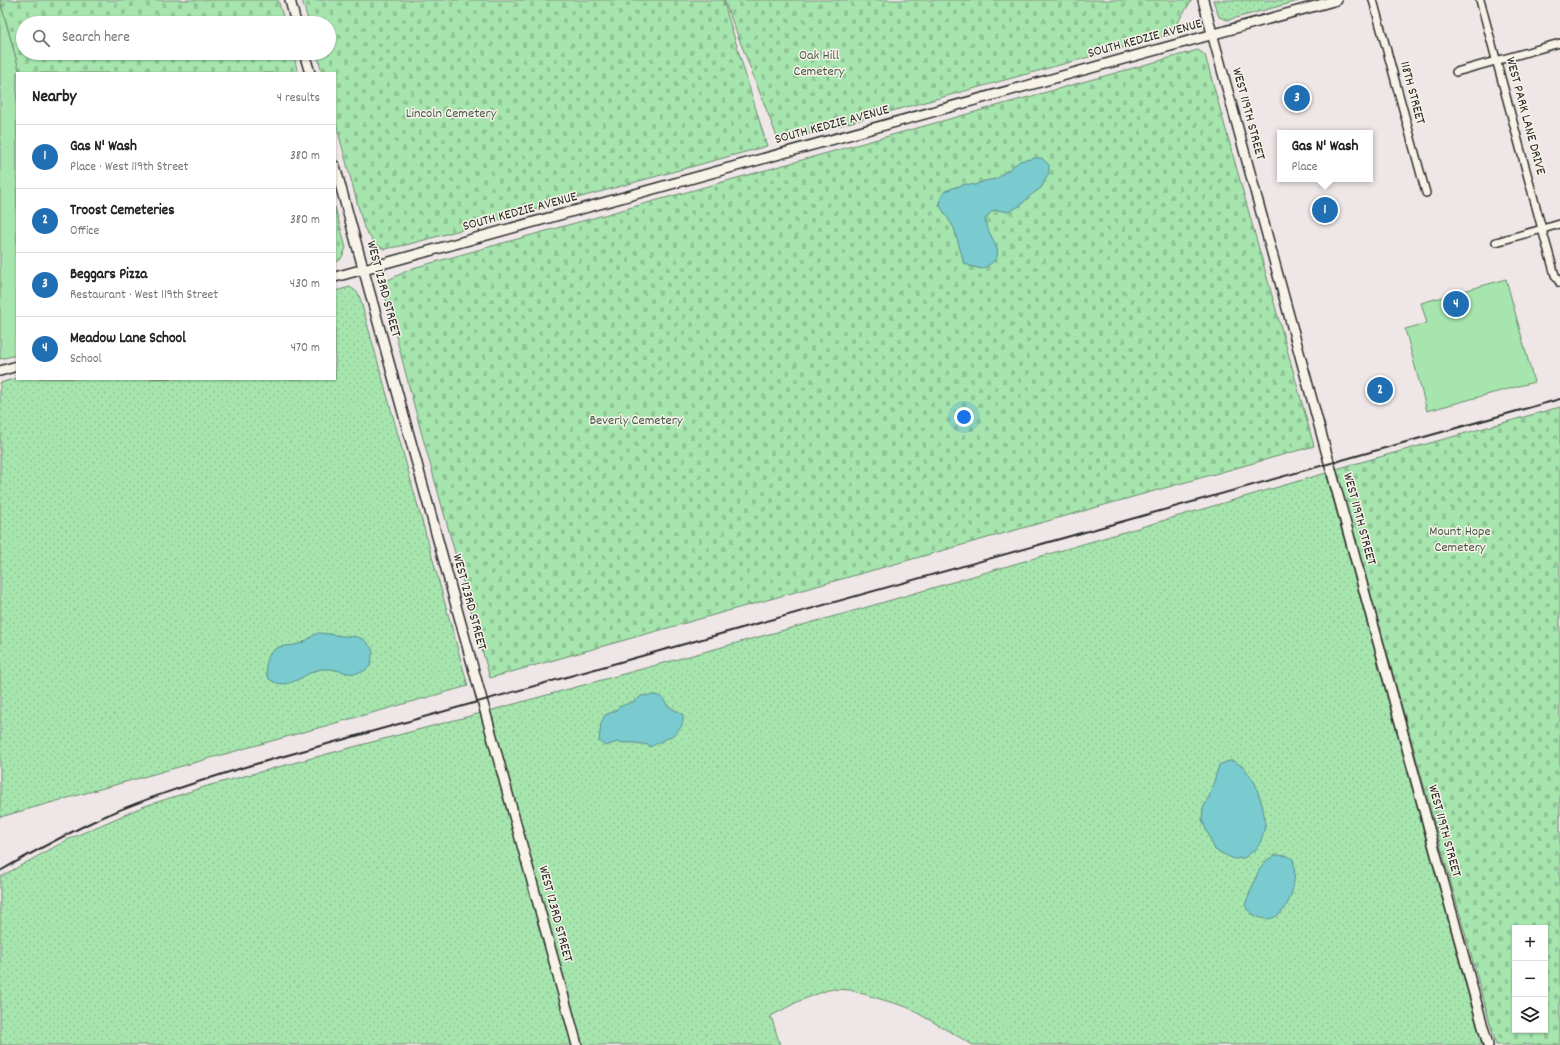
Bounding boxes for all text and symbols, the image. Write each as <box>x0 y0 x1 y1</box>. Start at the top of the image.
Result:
street label: SOUTH KEDZIE AVENUE <box>1086 14 1205 64</box>
search box <box>16 16 336 60</box>
icon: search <box>30 27 52 49</box>
text: Search here <box>62 27 130 49</box>
park label: Oak Hill Cemetery <box>793 46 845 82</box>
street label: WEST PARK LANE DRIVE <box>1500 55 1551 178</box>
street label: 118TH STREET <box>1394 59 1430 127</box>
street label: WEST 119TH STREET <box>1226 66 1270 163</box>
pin: 3 <box>1284 83 1310 113</box>
text: Nearby <box>32 86 76 110</box>
text: 4 results <box>277 89 320 108</box>
street label: SOUTH KEDZIE AVENUE <box>773 100 892 150</box>
park label: Lincoln Cemetery <box>406 104 497 124</box>
popup <box>1277 130 1373 182</box>
text: Gas N' Wash <box>70 136 137 158</box>
text: Gas N' Wash <box>1292 136 1359 158</box>
text: 1 <box>44 147 46 166</box>
text: 380 m <box>290 147 320 166</box>
text: Place · West 119th Street <box>70 158 188 177</box>
text: Place <box>1292 158 1318 177</box>
street label: SOUTH KEDZIE AVENUE <box>461 187 580 237</box>
pin: 1 <box>1312 195 1338 225</box>
text: Troost Cemeteries <box>70 200 174 222</box>
text: 2 <box>42 211 48 230</box>
text: 380 m <box>290 211 320 230</box>
text: Office <box>70 222 99 241</box>
street label: WEST 123RD STREET <box>361 239 406 340</box>
text: Beggars Pizza <box>70 264 147 286</box>
text: 3 <box>42 275 48 294</box>
text: 430 m <box>290 275 320 294</box>
text: Restaurant · West 119th Street <box>70 286 218 305</box>
pin: 4 <box>1443 289 1469 319</box>
text: Meadow Lane School <box>70 328 186 350</box>
text: 4 <box>42 339 48 358</box>
text: 470 m <box>291 339 320 358</box>
text: School <box>70 350 102 369</box>
pin: 2 <box>1367 375 1393 405</box>
your location <box>954 407 974 427</box>
park label: Beverly Cemetery <box>589 411 683 431</box>
street label: WEST 119TH STREET <box>1337 471 1381 568</box>
park label: Mount Hope Cemetery <box>1429 522 1491 558</box>
street label: WEST 123RD STREET <box>447 552 492 653</box>
street label: WEST 119TH STREET <box>1422 783 1466 880</box>
street label: WEST 123RD STREET <box>533 864 578 965</box>
map controls <box>1512 925 1548 1033</box>
button: + <box>1512 925 1548 961</box>
button: − <box>1512 961 1548 997</box>
button: layers <box>1512 997 1548 1033</box>

